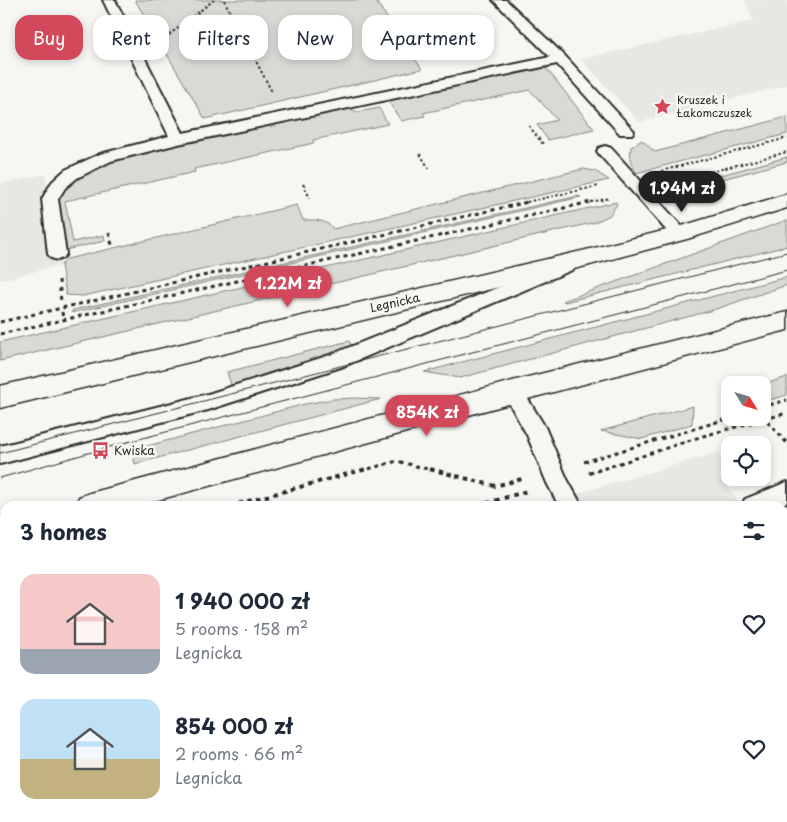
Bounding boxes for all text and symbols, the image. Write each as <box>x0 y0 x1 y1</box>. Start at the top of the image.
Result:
chip: Buy <box>15 15 83 60</box>
chip: Rent <box>93 15 169 60</box>
chip: Filters <box>179 15 268 60</box>
chip: New <box>278 15 352 60</box>
chip: Apartment <box>362 15 494 60</box>
place label: Kruszek i Łakomczuszek <box>676 91 753 121</box>
place icon: Kruszek i Łakomczuszek <box>653 96 673 116</box>
pin: 1.94M zł <box>630 170 734 213</box>
text: 1.94M zł <box>649 175 715 199</box>
pin: 1.22M zł <box>236 266 340 308</box>
text: 1.22M zł <box>255 270 321 294</box>
street label: Legnicka <box>368 287 422 316</box>
north arrow <box>721 376 771 426</box>
map controls <box>721 376 771 486</box>
pin: 854K zł <box>381 394 473 437</box>
text: 854K zł <box>396 399 458 423</box>
button: locate <box>721 436 771 486</box>
bus stop icon: Kwiska <box>90 441 110 461</box>
place label: Kwiska <box>114 441 155 459</box>
text: 3 homes <box>20 515 107 547</box>
icon: filters <box>740 517 768 545</box>
text: 1 940 000 zł <box>175 584 309 616</box>
icon: home <box>60 594 120 654</box>
icon: heart <box>740 610 768 638</box>
text: 5 rooms · 158 m² <box>175 616 308 640</box>
text: Legnicka <box>175 640 242 664</box>
text: 854 000 zł <box>175 709 292 741</box>
icon: home <box>60 719 120 779</box>
icon: heart <box>740 735 768 763</box>
text: 2 rooms · 66 m² <box>175 741 303 765</box>
text: Legnicka <box>175 765 242 789</box>

